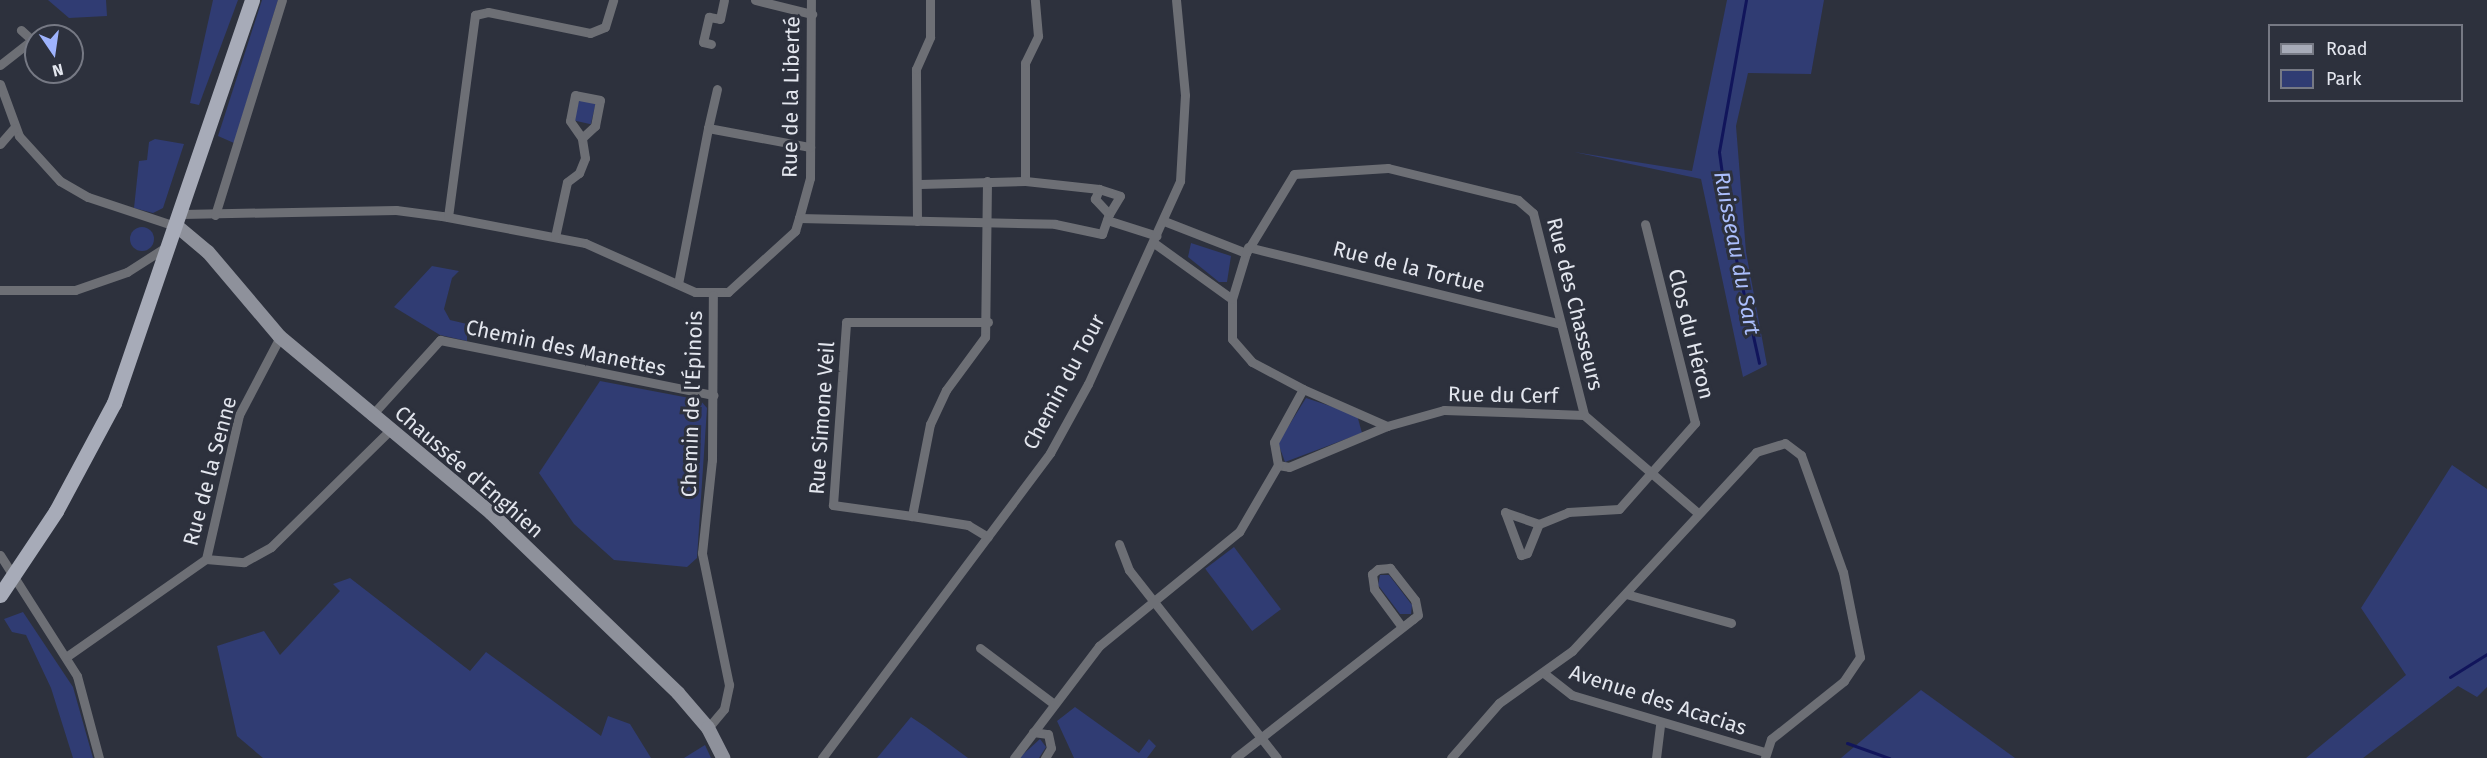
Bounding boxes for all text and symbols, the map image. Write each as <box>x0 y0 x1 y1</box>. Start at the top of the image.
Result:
street label: Rue de la Liberté <box>777 16 805 178</box>
north arrow <box>24 24 84 84</box>
legend <box>2268 24 2463 102</box>
text: Road <box>2326 38 2368 60</box>
text: N <box>50 60 65 81</box>
text: Park <box>2326 68 2361 90</box>
water label: Ruisseau du Sart <box>1708 169 1766 337</box>
street label: Rue des Chasseurs <box>1541 215 1609 393</box>
street label: Rue de la Tortue <box>1330 236 1488 298</box>
street label: Clos du Héron <box>1663 266 1719 402</box>
street label: Chemin de l'Épinois <box>676 310 708 498</box>
street label: Chemin du Tour <box>1018 310 1110 454</box>
street label: Chemin des Manettes <box>464 314 668 382</box>
street label: Rue Simone Veil <box>804 341 840 495</box>
street label: Rue du Cerf <box>1448 381 1558 409</box>
street label: Rue de la Senne <box>178 394 242 548</box>
street label: Chaussée d'Enghien <box>390 401 548 543</box>
street label: Avenue des Acacias <box>1566 659 1750 741</box>

